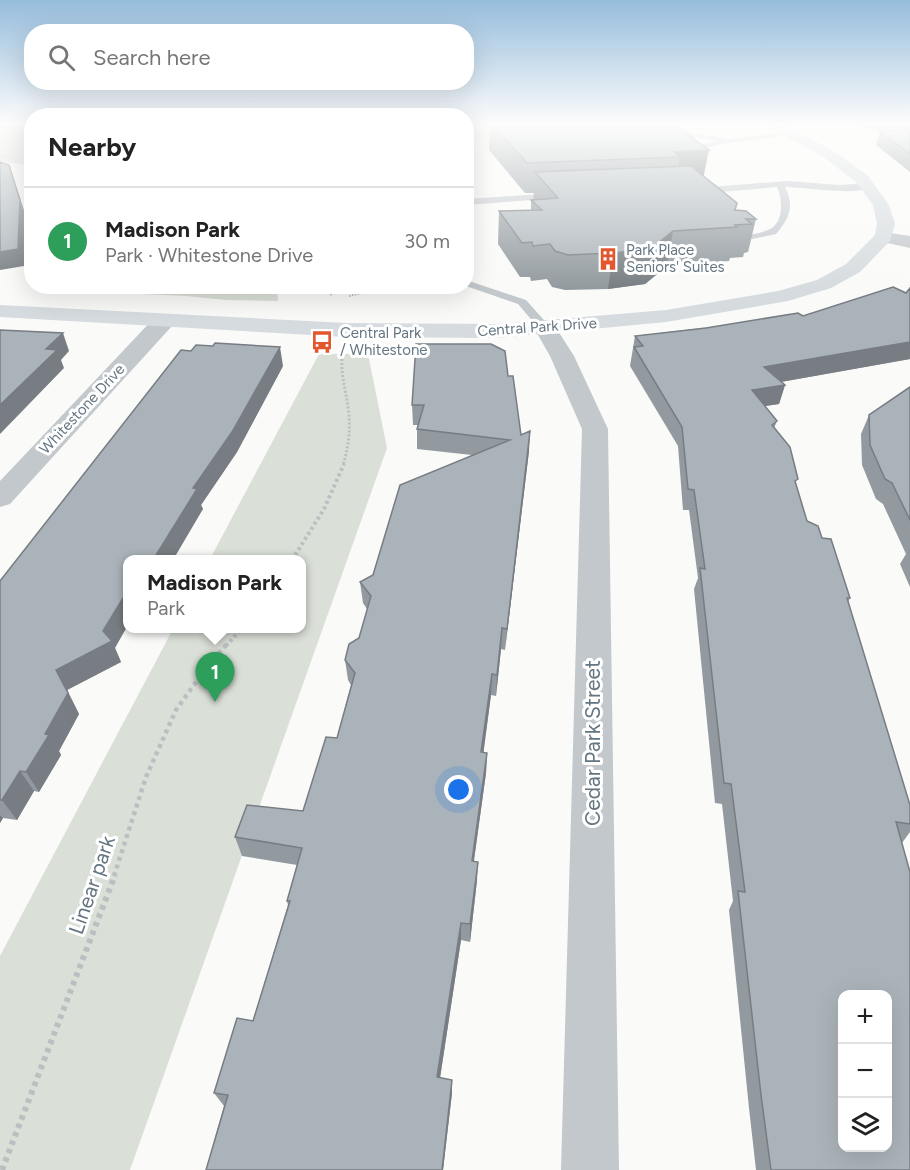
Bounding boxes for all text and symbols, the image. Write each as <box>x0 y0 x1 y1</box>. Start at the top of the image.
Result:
search box <box>24 24 474 90</box>
icon: search <box>45 41 78 74</box>
text: Search here <box>93 44 211 71</box>
text: Nearby <box>48 131 136 163</box>
text: Madison Park <box>105 216 240 243</box>
text: 1 <box>63 229 72 253</box>
text: 30 m <box>404 229 450 253</box>
place label: Park Place Seniors' Suites <box>626 241 725 276</box>
text: Park · Whitestone Drive <box>105 243 313 267</box>
building icon: Park Place Seniors' Suites <box>595 246 621 272</box>
street label: Central Park Drive <box>477 314 597 340</box>
place label: Central Park / Whitestone <box>340 324 428 359</box>
bus stop icon: Central Park / Whitestone <box>309 329 335 355</box>
street label: Whitestone Drive <box>36 360 128 458</box>
popup <box>123 555 306 633</box>
text: Madison Park <box>147 569 282 596</box>
text: Park <box>147 596 185 620</box>
pin: 1 <box>196 652 234 702</box>
street label: Cedar Park Street <box>580 660 605 826</box>
your location <box>444 775 473 804</box>
street label: Linear park <box>63 832 120 937</box>
map controls <box>838 990 892 1152</box>
button: + <box>838 990 892 1044</box>
button: − <box>838 1044 892 1098</box>
button: layers <box>838 1098 892 1152</box>

